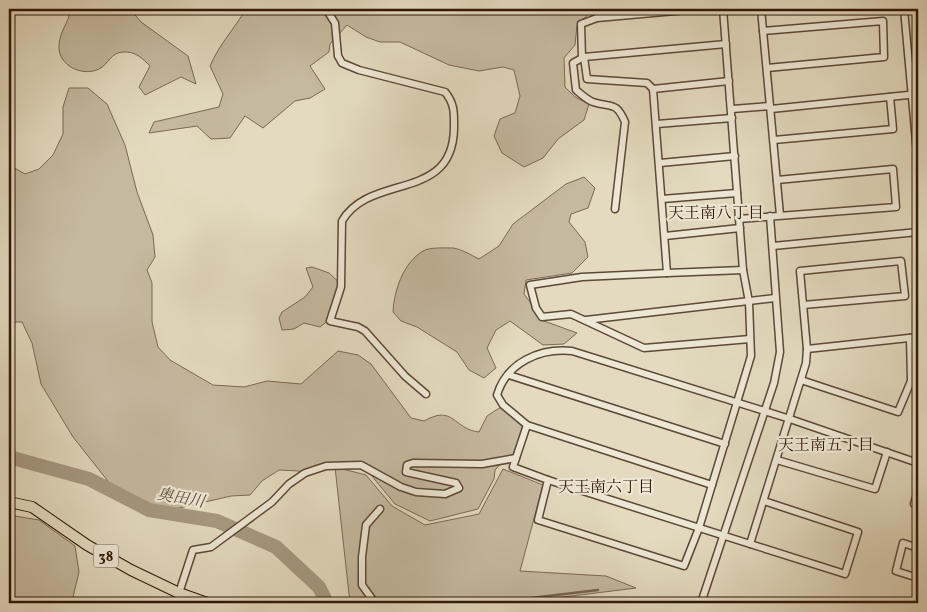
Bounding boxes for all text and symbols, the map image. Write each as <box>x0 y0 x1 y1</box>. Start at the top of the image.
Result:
district label: 天王南八丁目 <box>668 203 764 225</box>
district label: 天王南五丁目 <box>778 435 874 457</box>
district label: 天王南六丁目 <box>558 477 654 499</box>
water label: 奥田川 <box>155 484 208 514</box>
road number: 38 <box>94 544 118 568</box>

